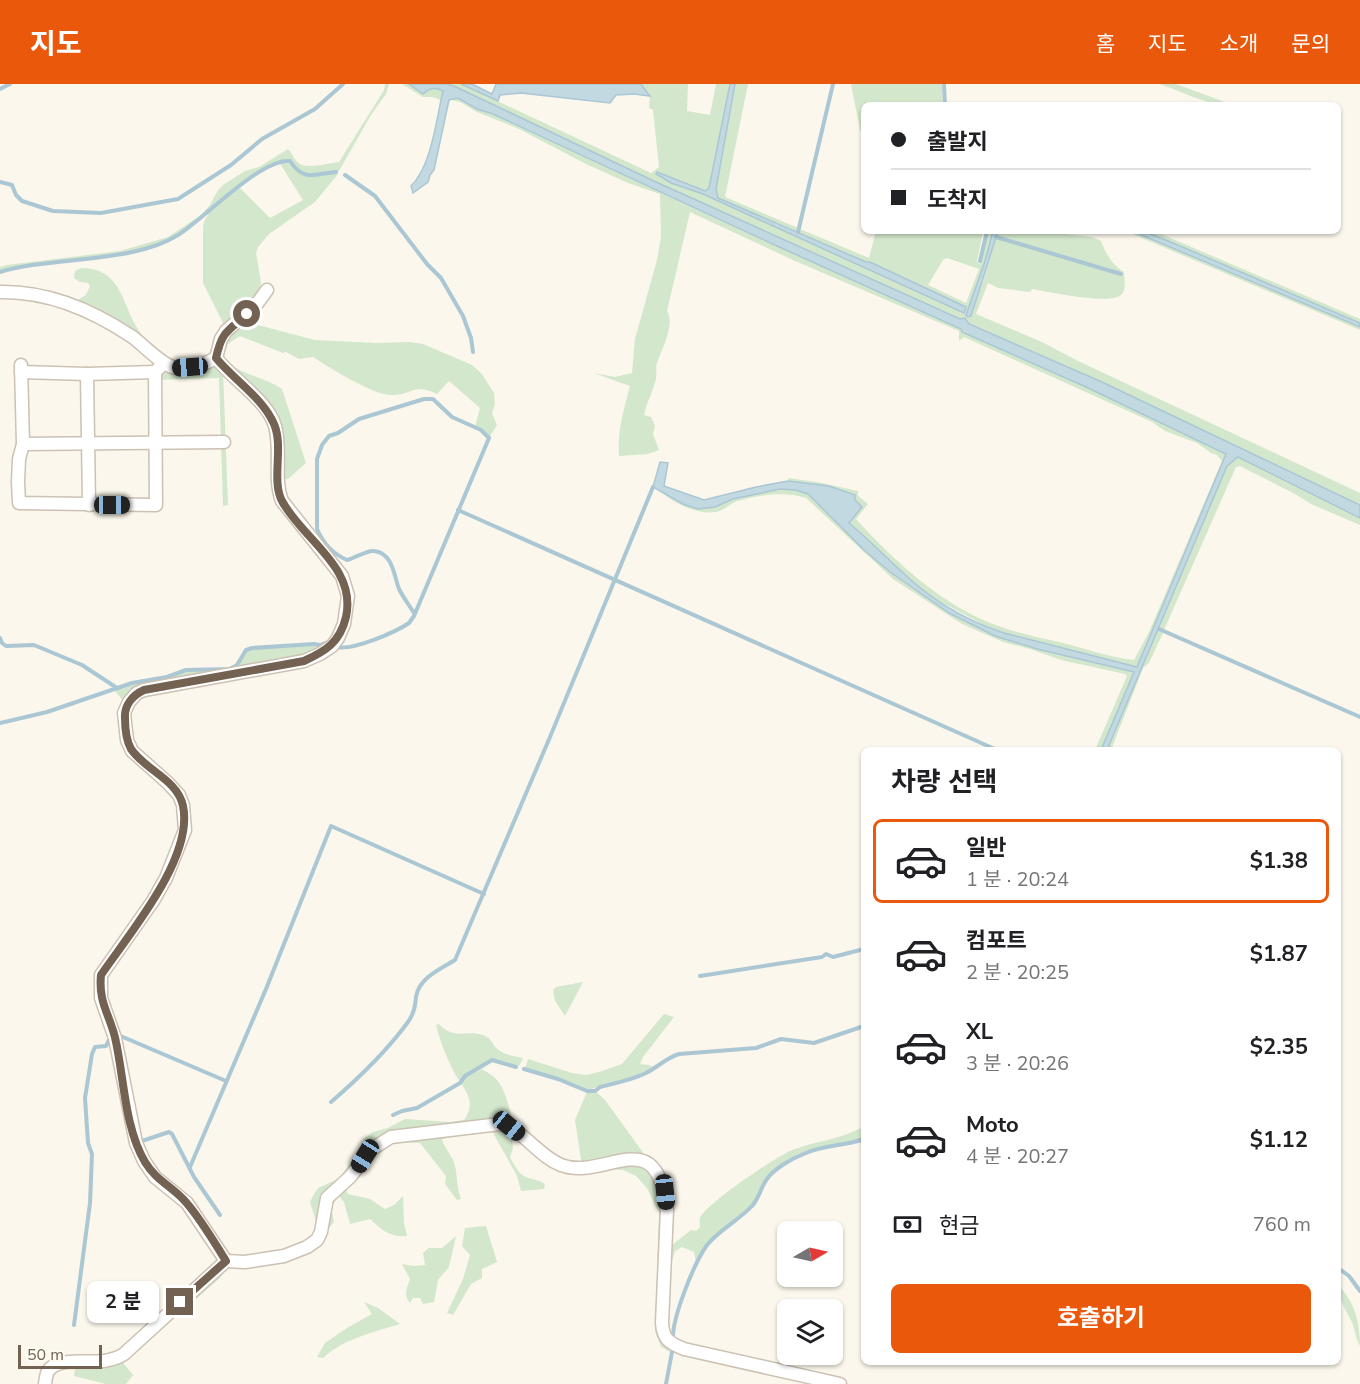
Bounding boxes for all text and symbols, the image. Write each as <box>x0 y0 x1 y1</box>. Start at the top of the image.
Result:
text: 지도 <box>30 25 82 63</box>
text: 홈 <box>1096 30 1115 58</box>
text: 지도 <box>1148 30 1187 58</box>
text: 소개 <box>1220 30 1258 58</box>
text: 문의 <box>1291 30 1330 58</box>
text: 출발지 <box>927 127 988 157</box>
text: 도착지 <box>927 185 988 215</box>
route start <box>233 300 260 327</box>
car <box>171 357 209 377</box>
car <box>94 496 130 514</box>
text: 차량 선택 <box>891 764 998 801</box>
text: 일반 <box>966 833 1006 863</box>
icon: car <box>894 834 948 888</box>
text: $1.38 <box>1250 846 1308 876</box>
text: 1 분 · 20:24 <box>966 866 1069 893</box>
text: 컴포트 <box>966 926 1027 956</box>
icon: car <box>894 927 948 981</box>
text: $1.87 <box>1250 939 1308 969</box>
text: 2 분 · 20:25 <box>966 959 1069 986</box>
text: XL <box>966 1017 993 1047</box>
icon: car <box>894 1020 948 1074</box>
text: $2.35 <box>1250 1032 1308 1062</box>
text: 3 분 · 20:26 <box>966 1050 1069 1077</box>
car <box>489 1108 529 1144</box>
text: Moto <box>966 1110 1019 1140</box>
icon: car <box>894 1113 948 1167</box>
text: $1.12 <box>1250 1125 1308 1155</box>
car <box>348 1136 382 1176</box>
text: 4 분 · 20:27 <box>966 1143 1069 1170</box>
car <box>654 1173 676 1211</box>
icon: cash <box>891 1208 924 1241</box>
text: 현금 <box>939 1211 979 1241</box>
text: 760 m <box>1253 1211 1311 1238</box>
north arrow <box>777 1221 843 1287</box>
map controls <box>777 1221 843 1365</box>
callout: 2 분 <box>87 1281 159 1323</box>
button: 호출하기 <box>891 1284 1311 1353</box>
text: 2 분 <box>105 1288 141 1315</box>
route end <box>166 1288 193 1315</box>
button: layers <box>777 1299 843 1365</box>
scale bar <box>18 1342 102 1370</box>
text: 50 m <box>27 1344 64 1366</box>

